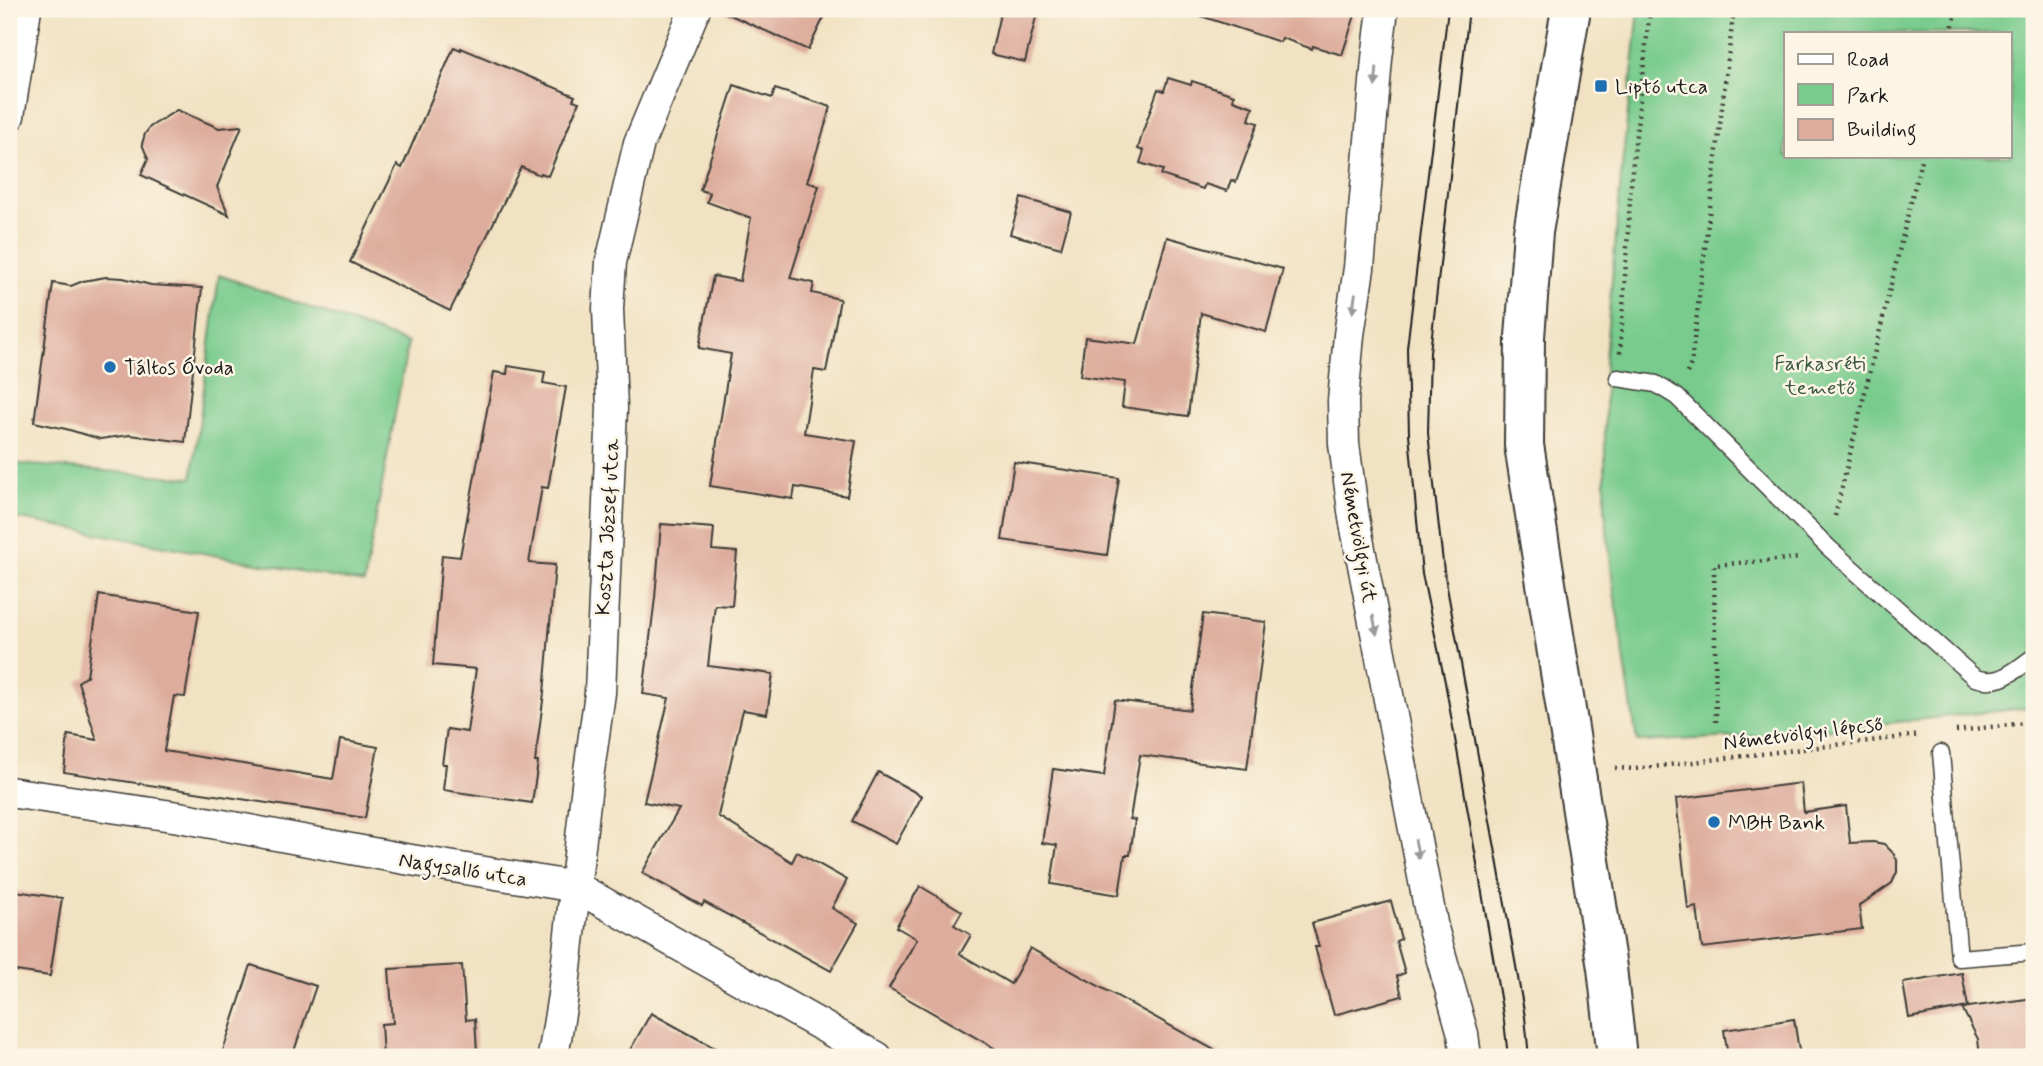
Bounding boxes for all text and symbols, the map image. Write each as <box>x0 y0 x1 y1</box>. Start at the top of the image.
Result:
legend <box>1784 32 2011 158</box>
text: Road <box>1847 46 1889 74</box>
one-way arrow <box>1370 66 1381 88</box>
place label: Liptó utca <box>1615 73 1708 101</box>
marker: Liptó utca <box>1593 78 1609 94</box>
text: Park <box>1847 82 1889 110</box>
text: Building <box>1847 116 1917 146</box>
one-way arrow <box>1348 292 1359 314</box>
park label: Farkasréti temető <box>1774 350 1866 402</box>
place label: Táltos Óvoda <box>124 354 234 382</box>
marker: Táltos Óvoda <box>102 359 118 375</box>
street label: Koszta József utca <box>589 438 627 616</box>
street label: Németvölgyi út <box>1331 469 1383 606</box>
one-way arrow <box>1369 614 1380 636</box>
street label: Németvölgyi lépcső <box>1722 710 1885 760</box>
place label: MBH Bank <box>1728 809 1825 837</box>
marker: MBH Bank <box>1706 814 1722 830</box>
one-way arrow <box>1412 838 1423 860</box>
street label: Nagysalló utca <box>396 846 529 896</box>

